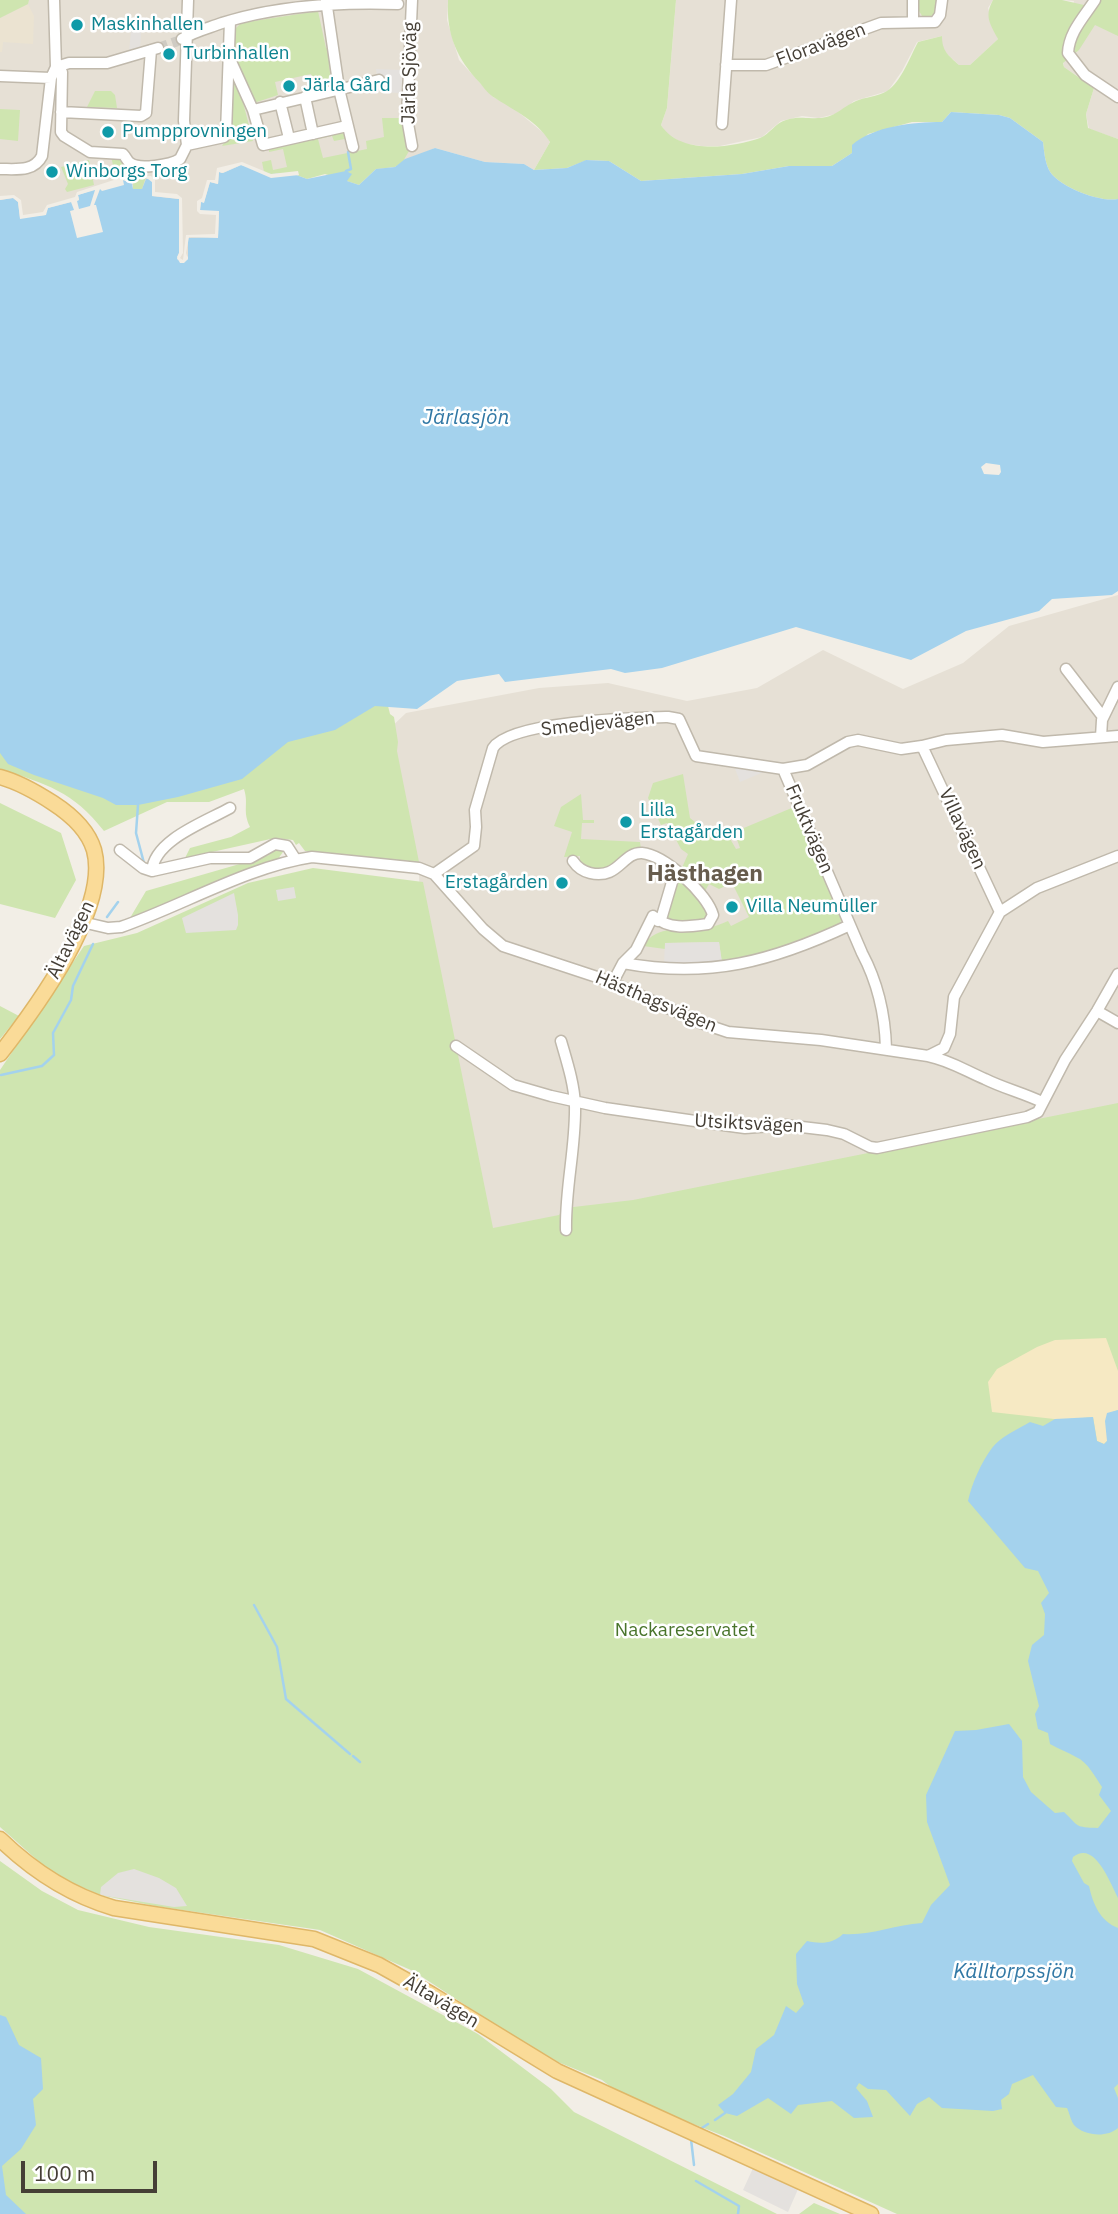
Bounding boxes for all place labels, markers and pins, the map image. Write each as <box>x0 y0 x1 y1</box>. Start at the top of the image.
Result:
place label: Maskinhallen <box>91 14 204 36</box>
marker: Maskinhallen <box>69 17 85 33</box>
place label: Turbinhallen <box>183 43 290 65</box>
marker: Turbinhallen <box>161 46 177 62</box>
place label: Järla Gård <box>303 75 391 97</box>
marker: Järla Gård <box>281 78 297 94</box>
place label: Pumpprovningen <box>122 121 267 143</box>
marker: Pumpprovningen <box>100 124 116 140</box>
place label: Winborgs Torg <box>66 161 187 183</box>
marker: Winborgs Torg <box>44 164 60 180</box>
place label: Lilla Erstagården <box>640 800 743 844</box>
marker: Lilla Erstagården <box>618 814 634 830</box>
place label: Erstagården <box>445 872 548 894</box>
marker: Erstagården <box>554 875 570 891</box>
place label: Villa Neumüller <box>746 896 877 918</box>
marker: Villa Neumüller <box>724 899 740 915</box>

